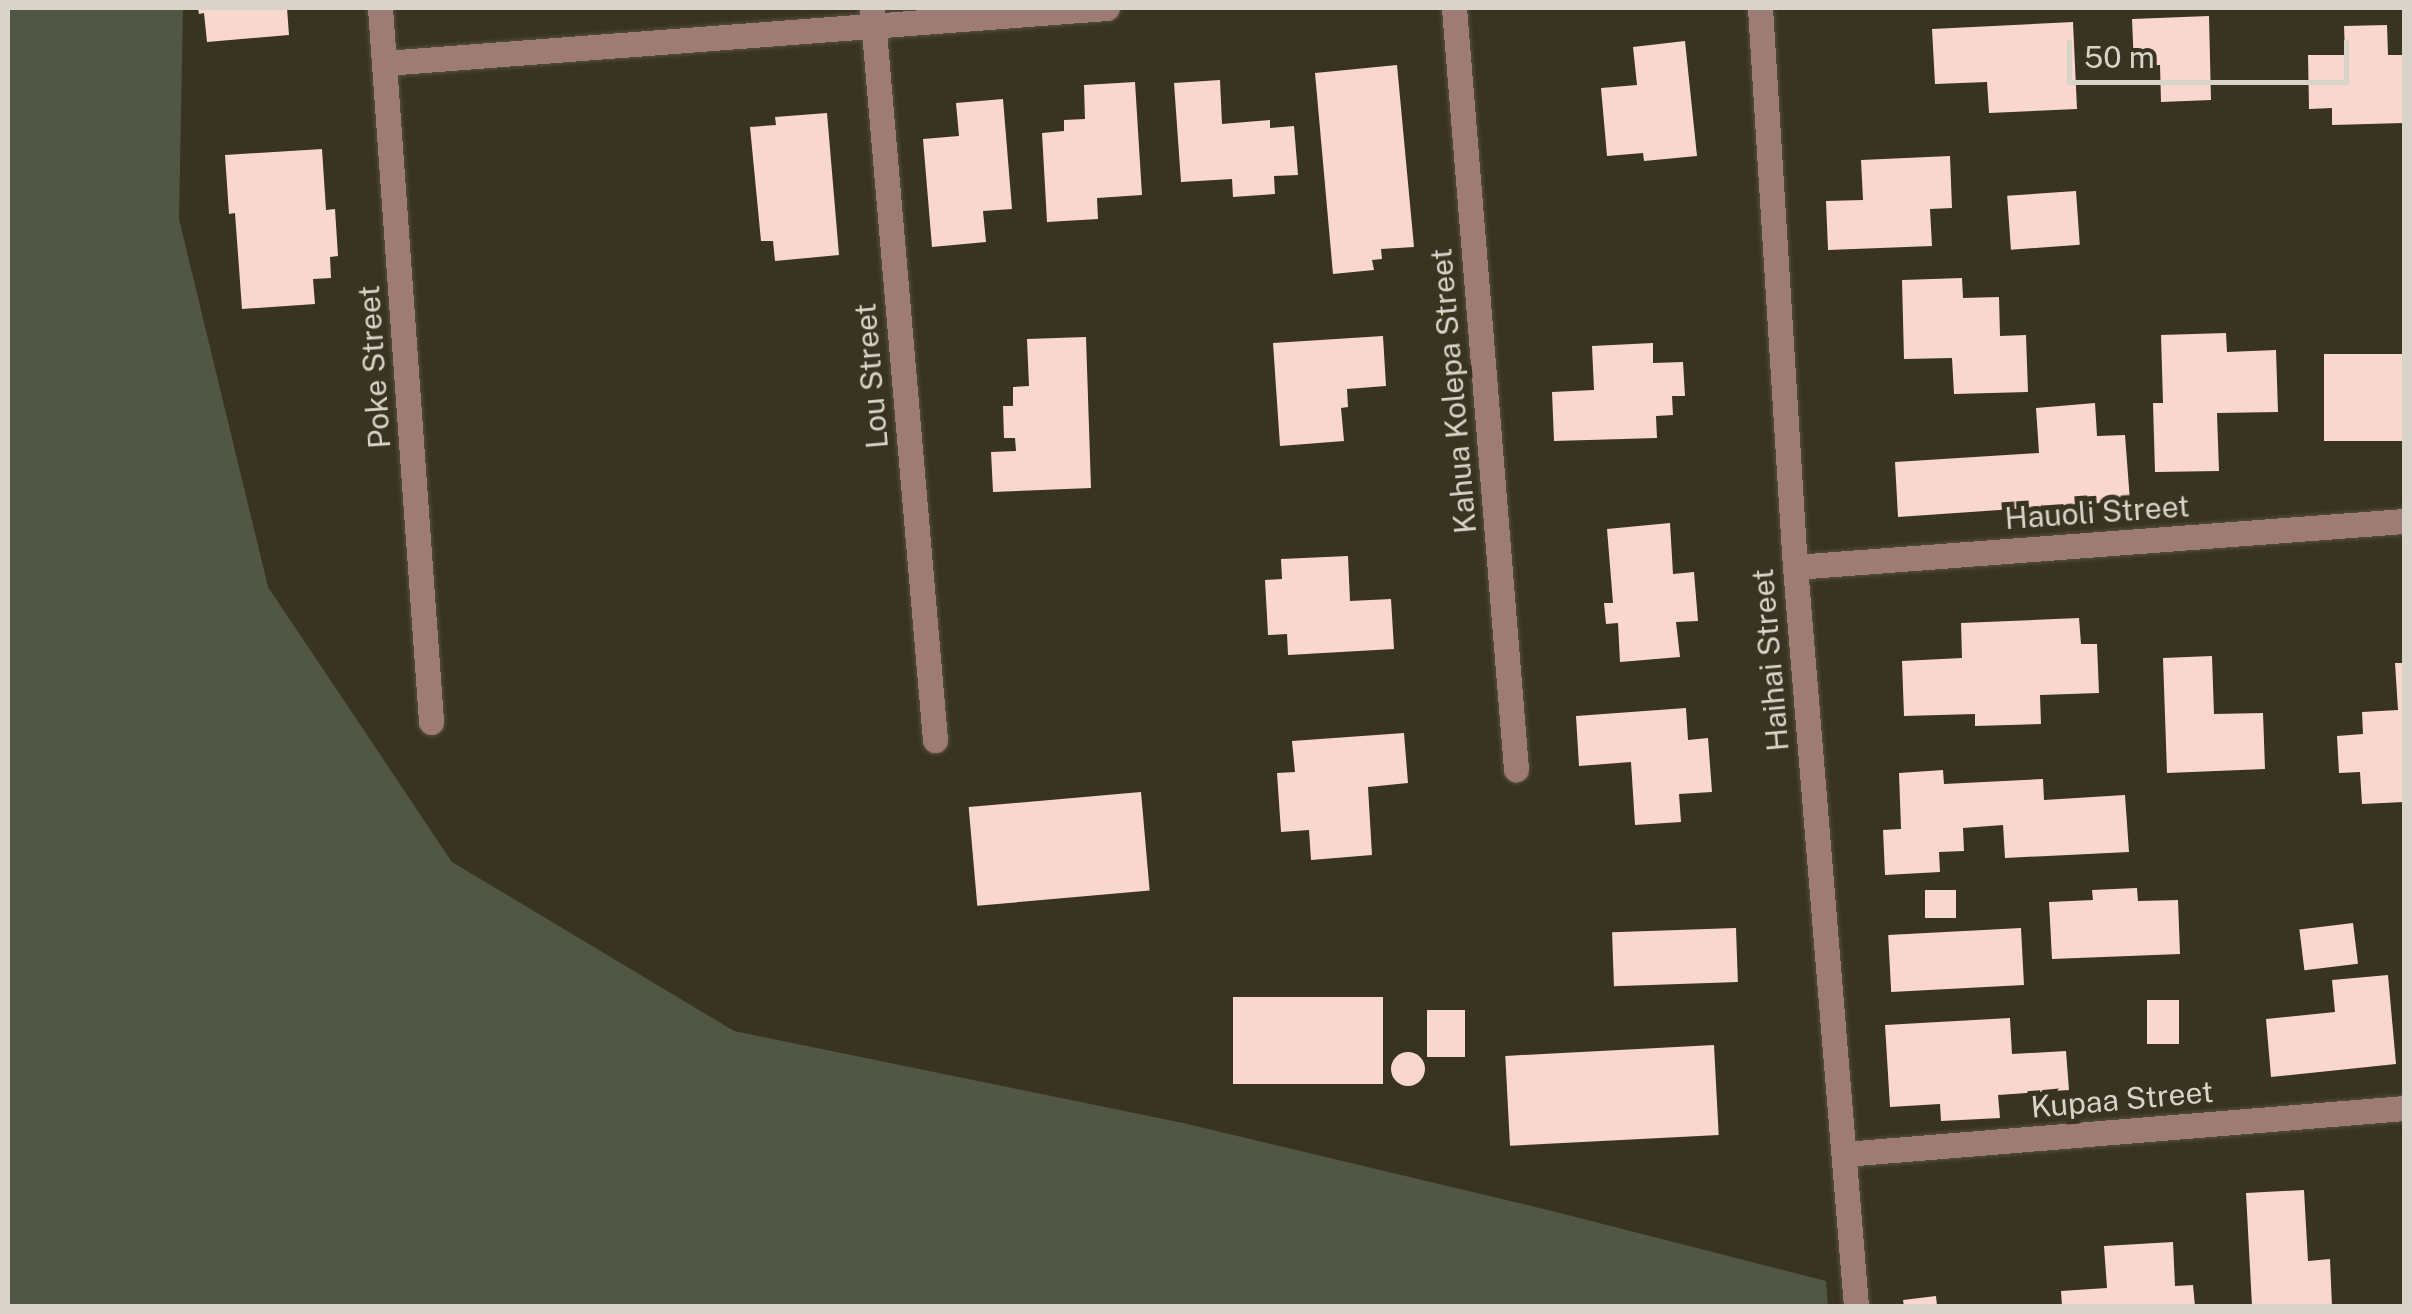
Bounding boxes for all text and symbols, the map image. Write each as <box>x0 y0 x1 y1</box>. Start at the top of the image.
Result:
scale bar <box>2072 20 2354 82</box>
text: 50 m <box>2084 39 2155 75</box>
street label: Kahua Kolepa Street <box>1423 247 1483 535</box>
street label: Poke Street <box>350 284 398 450</box>
street label: Lou Street <box>847 302 895 450</box>
street label: Hauoli Street <box>2003 488 2191 536</box>
street label: Haihai Street <box>1744 567 1796 753</box>
street label: Kupaa Street <box>2029 1073 2215 1125</box>

